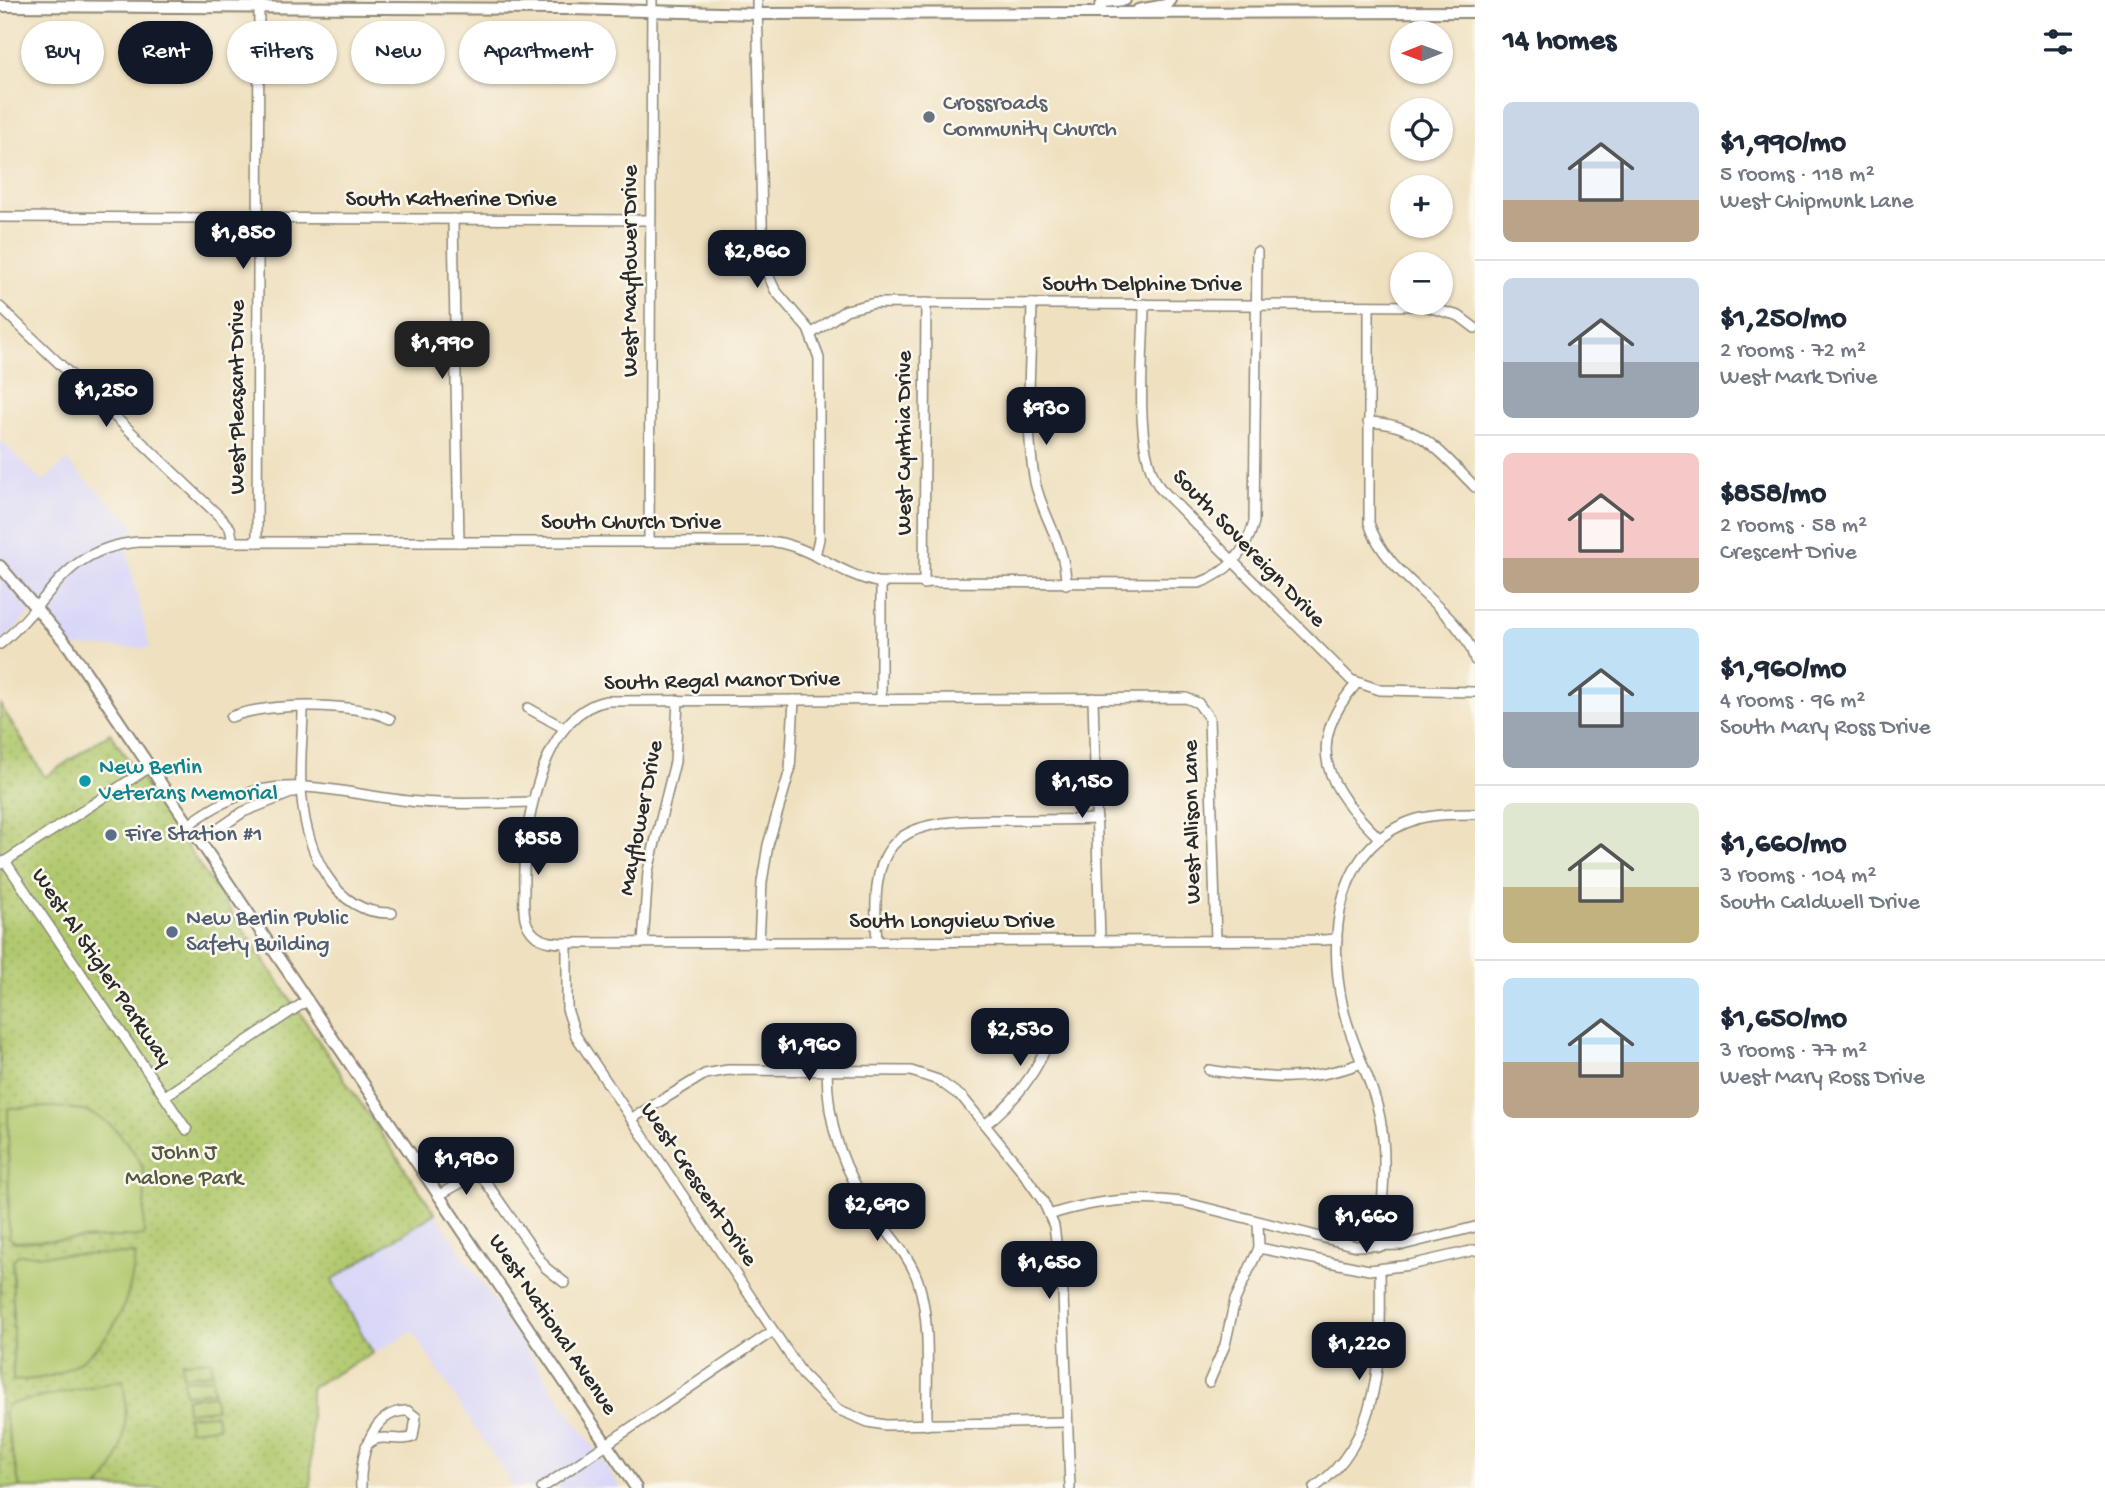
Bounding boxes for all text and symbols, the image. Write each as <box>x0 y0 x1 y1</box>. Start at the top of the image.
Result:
chip: Buy <box>21 21 104 84</box>
chip: Rent <box>118 21 213 84</box>
chip: Filters <box>227 21 337 84</box>
chip: New <box>351 21 445 84</box>
chip: Apartment <box>459 21 616 84</box>
north arrow <box>1390 21 1452 84</box>
map controls <box>1390 21 1453 315</box>
icon: filters <box>2039 23 2077 61</box>
text: 14 homes <box>1503 25 1616 60</box>
place label: Crossroads Community Church <box>943 91 1117 144</box>
button: locate <box>1390 98 1453 161</box>
marker: Crossroads Community Church <box>921 109 937 125</box>
text: $1,990/mo <box>1720 127 1846 162</box>
icon: home <box>1559 130 1643 214</box>
text: 5 rooms · 118 m² <box>1720 162 1875 189</box>
street label: West Mayflower Drive <box>618 164 645 377</box>
button: + <box>1390 175 1453 238</box>
street label: South Katherine Drive <box>345 187 558 214</box>
text: West Chipmunk Lane <box>1720 189 1914 216</box>
pin: $1,850 <box>186 212 300 271</box>
text: $1,850 <box>211 220 275 247</box>
pin: $2,860 <box>700 230 814 290</box>
text: $2,860 <box>724 239 790 266</box>
button: − <box>1390 252 1453 315</box>
street label: South Delphine Drive <box>1042 272 1243 299</box>
street label: West Pleasant Drive <box>225 299 252 494</box>
text: $1,250/mo <box>1720 303 1847 338</box>
icon: home <box>1559 306 1643 390</box>
pin: $1,990 <box>385 322 499 381</box>
text: $1,990 <box>411 330 473 357</box>
text: 2 rooms · 72 m² <box>1720 338 1866 365</box>
street label: West Cynthia Drive <box>892 350 919 535</box>
text: West Mark Drive <box>1720 365 1877 392</box>
pin: $1,250 <box>49 370 163 429</box>
text: $1,250 <box>74 378 138 405</box>
pin: $930 <box>1005 388 1087 447</box>
text: $930 <box>1023 396 1069 423</box>
street label: South Sovereign Drive <box>1165 464 1331 635</box>
text: $858/mo <box>1720 478 1826 513</box>
icon: home <box>1559 481 1643 565</box>
street label: South Church Drive <box>541 510 722 537</box>
text: 2 rooms · 58 m² <box>1720 513 1867 540</box>
text: Crescent Drive <box>1720 540 1857 567</box>
text: $1,960/mo <box>1720 653 1846 688</box>
icon: home <box>1559 656 1643 740</box>
street label: South Regal Manor Drive <box>604 666 841 698</box>
text: 4 rooms · 96 m² <box>1720 688 1865 715</box>
text: South Mary Ross Drive <box>1720 715 1931 742</box>
street label: Mayflower Drive <box>614 737 670 898</box>
street label: West Allison Lane <box>1178 739 1208 904</box>
place label: New Berlin Veterans Memorial <box>98 755 278 808</box>
pin: $1,150 <box>1025 760 1139 820</box>
text: $1,150 <box>1051 769 1113 796</box>
marker: New Berlin Veterans Memorial <box>77 773 93 789</box>
pin: $858 <box>497 818 579 877</box>
place label: Fire Station #1 <box>124 822 262 849</box>
text: $858 <box>514 826 562 853</box>
marker: Fire Station #1 <box>103 827 119 843</box>
text: $1,660/mo <box>1720 828 1847 863</box>
icon: home <box>1559 831 1643 915</box>
text: 3 rooms · 104 m² <box>1720 863 1876 890</box>
street label: West Al Stigler Parkway <box>25 864 177 1072</box>
text: South Caldwell Drive <box>1720 890 1920 917</box>
place label: New Berlin Public Safety Building <box>186 906 349 959</box>
street label: South Longview Drive <box>849 909 1056 936</box>
marker: New Berlin Public Safety Building <box>164 924 180 940</box>
text: $1,650/mo <box>1720 1003 1847 1038</box>
icon: home <box>1559 1006 1643 1090</box>
pin: $2,530 <box>963 1009 1077 1068</box>
text: $2,530 <box>987 1017 1053 1044</box>
pin: $1,960 <box>752 1024 866 1083</box>
text: $1,960 <box>777 1032 841 1059</box>
text: 3 rooms · 77 m² <box>1720 1038 1867 1065</box>
text: West Mary Ross Drive <box>1720 1065 1925 1092</box>
street label: West Crescent Drive <box>633 1098 763 1273</box>
pin: $1,980 <box>409 1138 523 1197</box>
park label: John J Malone Park <box>125 1140 246 1193</box>
text: $1,980 <box>434 1146 498 1173</box>
pin: $2,690 <box>820 1184 934 1243</box>
text: $2,690 <box>844 1192 910 1219</box>
pin: $1,660 <box>1309 1196 1423 1255</box>
text: $1,660 <box>1334 1204 1398 1231</box>
street label: West National Avenue <box>481 1229 623 1421</box>
pin: $1,650 <box>992 1242 1106 1301</box>
text: $1,650 <box>1017 1250 1081 1277</box>
pin: $1,220 <box>1302 1322 1416 1382</box>
text: $1,220 <box>1328 1331 1390 1358</box>

